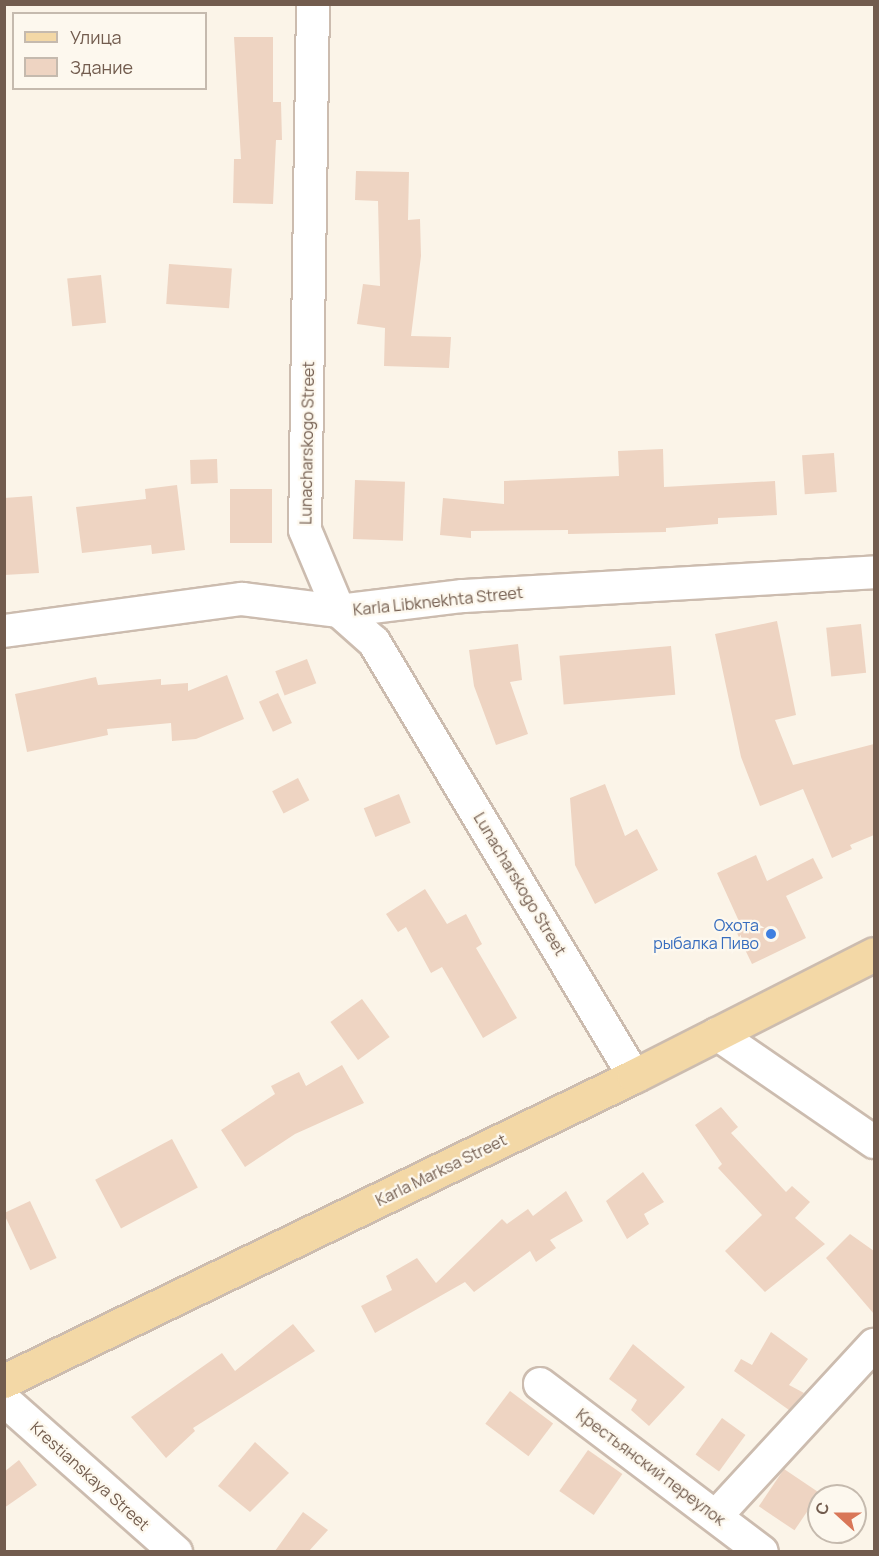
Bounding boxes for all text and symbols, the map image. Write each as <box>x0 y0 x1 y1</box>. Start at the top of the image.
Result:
legend <box>12 12 207 90</box>
text: Улица <box>70 25 122 49</box>
text: Здание <box>70 55 133 79</box>
street label: Lunacharskogo Street <box>296 361 318 525</box>
street label: Karla Libknekhta Street <box>352 583 524 619</box>
street label: Lunacharskogo Street <box>470 809 570 959</box>
place label: Охота рыбалка Пиво <box>653 915 759 953</box>
marker: Охота рыбалка Пиво <box>764 927 778 941</box>
street label: Karla Marksa Street <box>372 1130 510 1210</box>
street label: Крестьянский переулок <box>573 1405 729 1529</box>
street label: Krestianskaya Street <box>27 1418 153 1534</box>
north arrow <box>807 1484 867 1544</box>
text: С <box>810 1499 834 1518</box>

